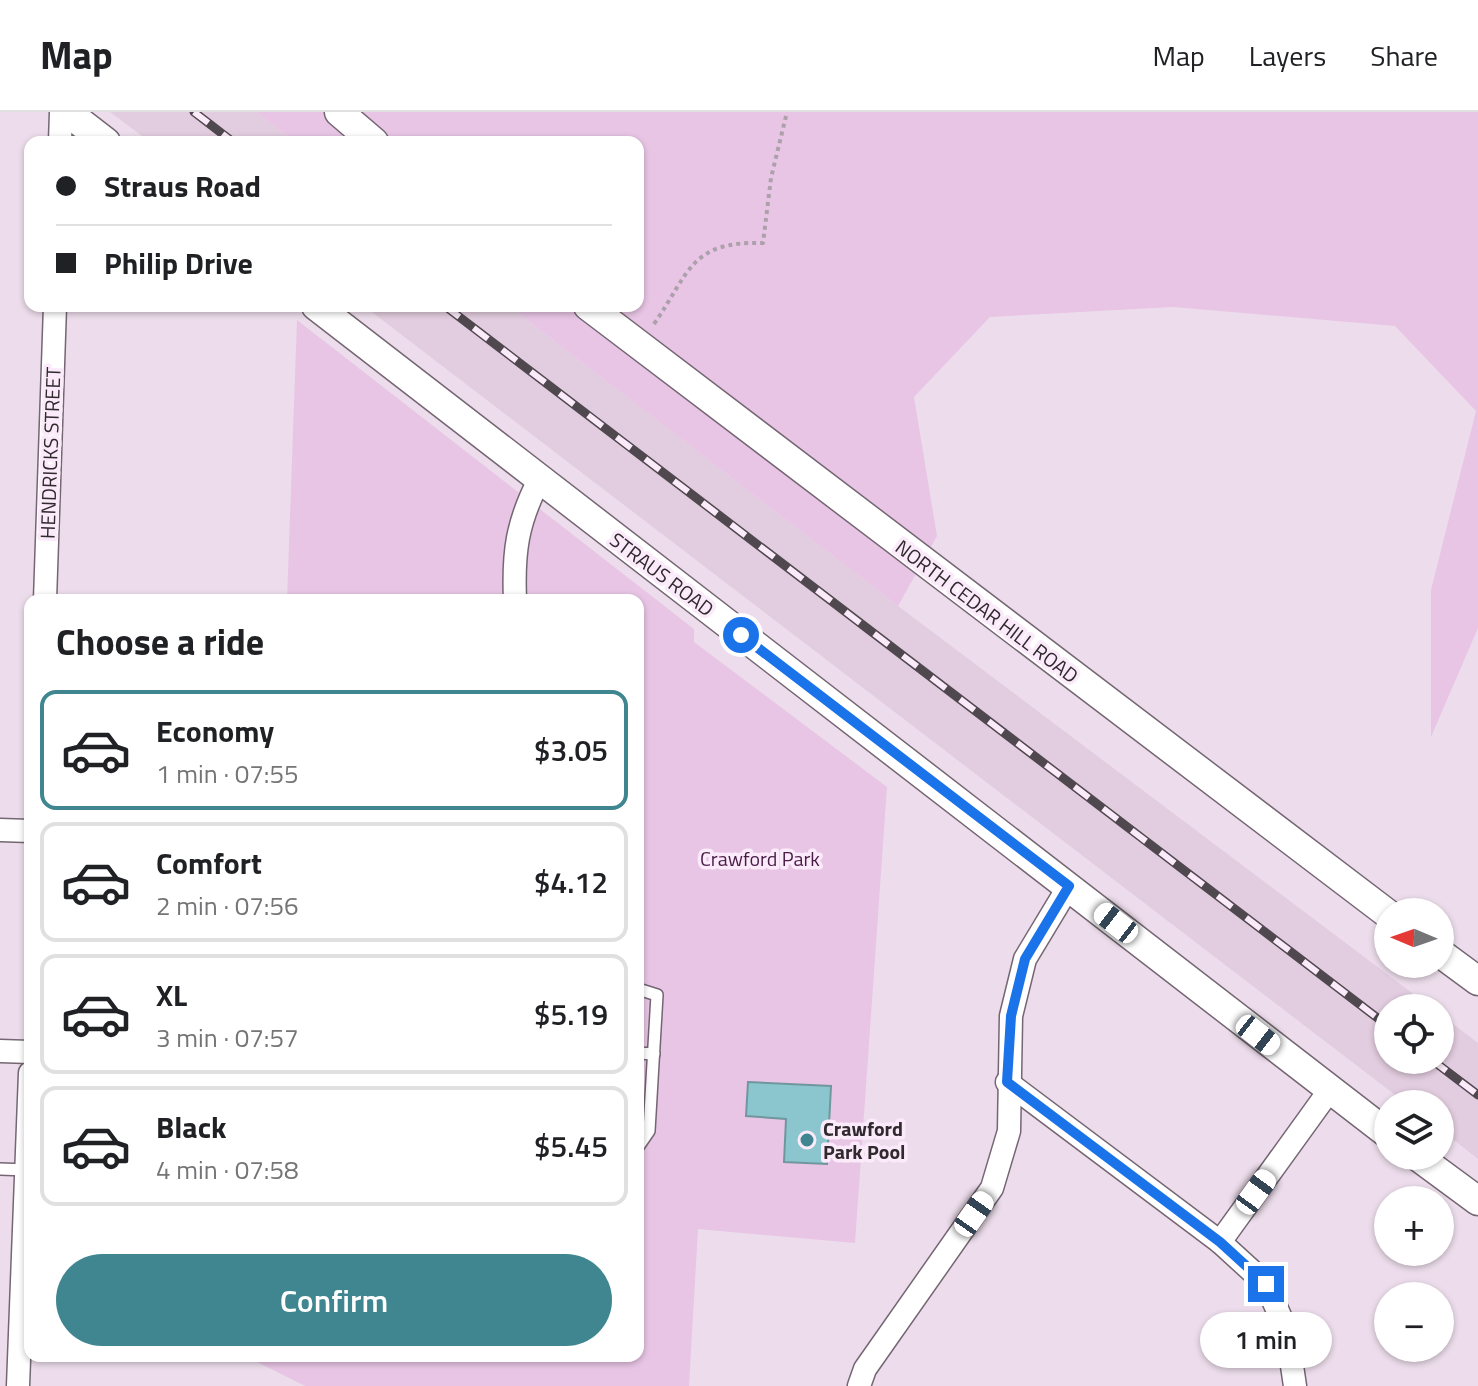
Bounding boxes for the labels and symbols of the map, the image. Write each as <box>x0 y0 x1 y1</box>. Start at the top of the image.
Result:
street label: HENDRICKS STREET <box>32 366 69 540</box>
street label: STRAUS ROAD <box>603 524 721 624</box>
street label: NORTH CEDAR HILL ROAD <box>889 532 1085 690</box>
route start <box>723 617 759 653</box>
park label: Crawford Park <box>700 843 820 874</box>
north arrow <box>1374 898 1454 978</box>
car <box>1090 899 1142 947</box>
car <box>1232 1011 1284 1059</box>
place label: Crawford Park Pool <box>823 1113 906 1167</box>
marker: Crawford Park Pool <box>798 1131 816 1149</box>
car <box>1232 1166 1280 1218</box>
car <box>950 1187 998 1241</box>
route end <box>1248 1266 1284 1302</box>
callout: 1 min <box>1200 1312 1332 1368</box>

